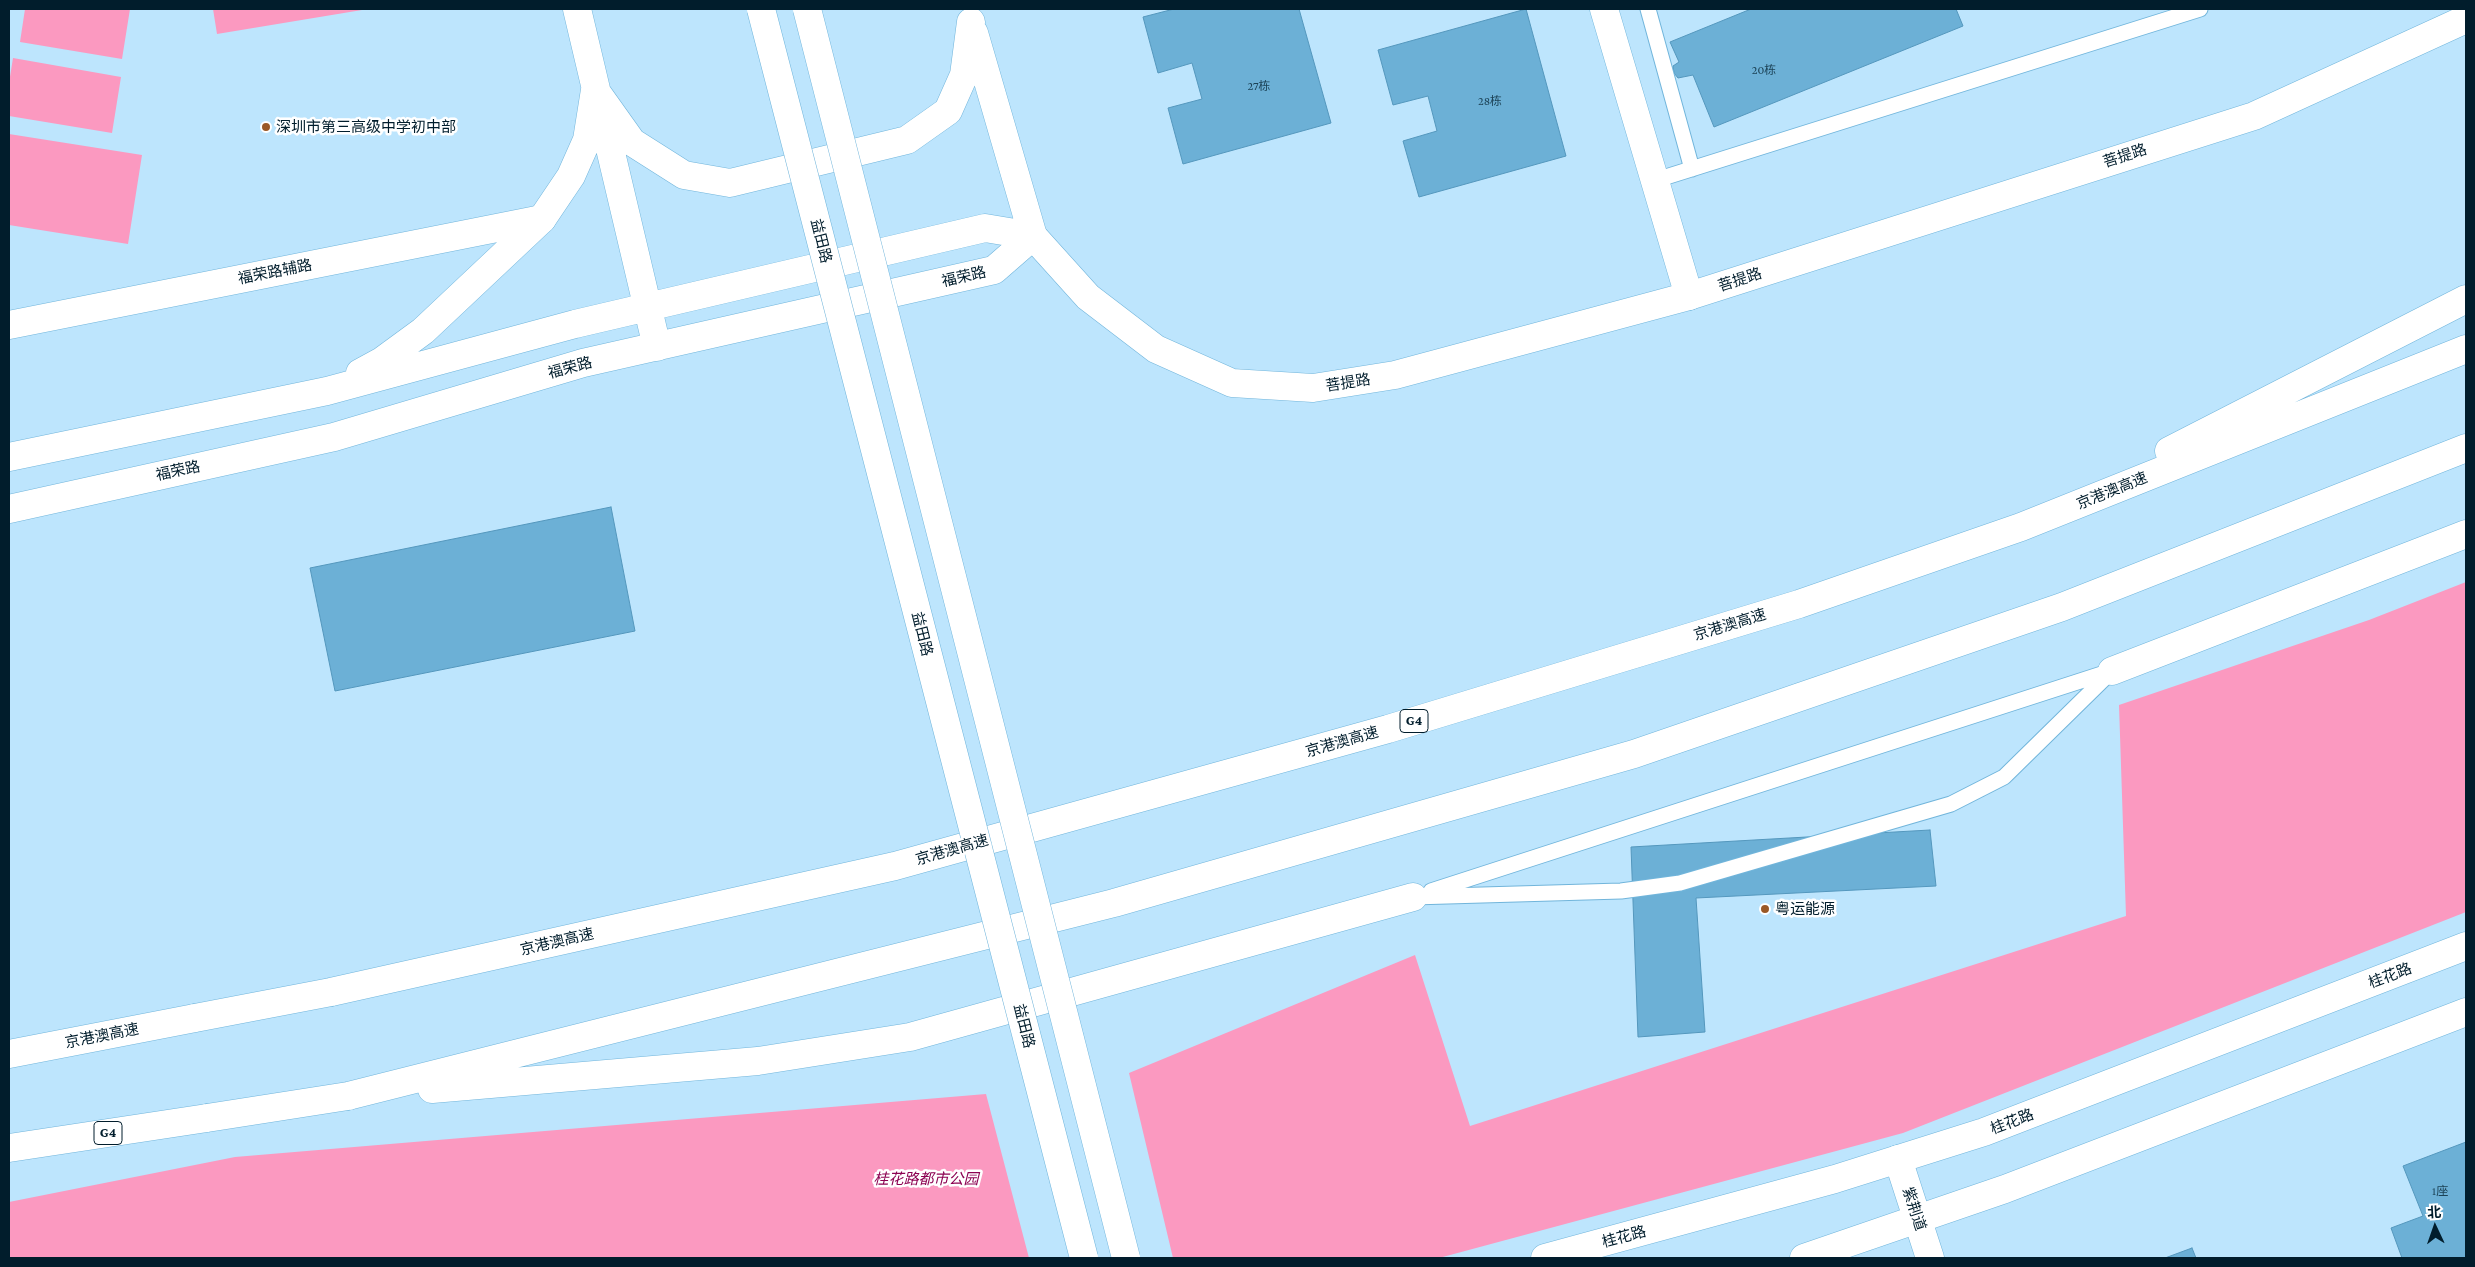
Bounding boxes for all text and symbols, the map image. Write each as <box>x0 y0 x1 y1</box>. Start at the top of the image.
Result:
house number: 20栋 <box>1752 63 1776 77</box>
house number: 27栋 <box>1247 79 1271 93</box>
house number: 28栋 <box>1478 94 1502 108</box>
place label: 深圳市第三高级中学初中部 <box>276 118 456 136</box>
marker: 深圳市第三高级中学初中部 <box>260 121 272 133</box>
street label: 菩提路 <box>2101 140 2149 172</box>
street label: 益田路 <box>807 217 835 265</box>
street label: 福荣路辅路 <box>236 256 314 288</box>
street label: 福荣路 <box>940 263 988 291</box>
street label: 菩提路 <box>1716 264 1764 296</box>
street label: 福荣路 <box>546 353 594 383</box>
street label: 菩提路 <box>1324 371 1372 395</box>
street label: 福荣路 <box>154 458 202 484</box>
street label: 京港澳高速 <box>2074 469 2150 513</box>
street label: 京港澳高速 <box>1692 605 1768 645</box>
street label: 益田路 <box>908 610 936 658</box>
road number: G4 <box>1400 709 1428 732</box>
street label: 京港澳高速 <box>1303 723 1381 761</box>
street label: 京港澳高速 <box>913 831 991 869</box>
place label: 粤运能源 <box>1775 900 1835 918</box>
marker: 粤运能源 <box>1759 903 1771 915</box>
street label: 京港澳高速 <box>518 925 596 959</box>
street label: 桂花路 <box>2366 960 2414 992</box>
street label: 益田路 <box>1010 1002 1038 1050</box>
street label: 京港澳高速 <box>63 1020 141 1052</box>
street label: 桂花路 <box>1988 1106 2036 1138</box>
road number: G4 <box>94 1122 122 1144</box>
park label: 桂花路都市公园 <box>874 1170 978 1188</box>
house number: 1座 <box>2432 1184 2448 1198</box>
street label: 紫荆道 <box>1898 1185 1930 1233</box>
north arrow <box>2410 1202 2460 1252</box>
text: 北 <box>2427 1204 2442 1220</box>
street label: 桂花路 <box>1600 1222 1648 1252</box>

